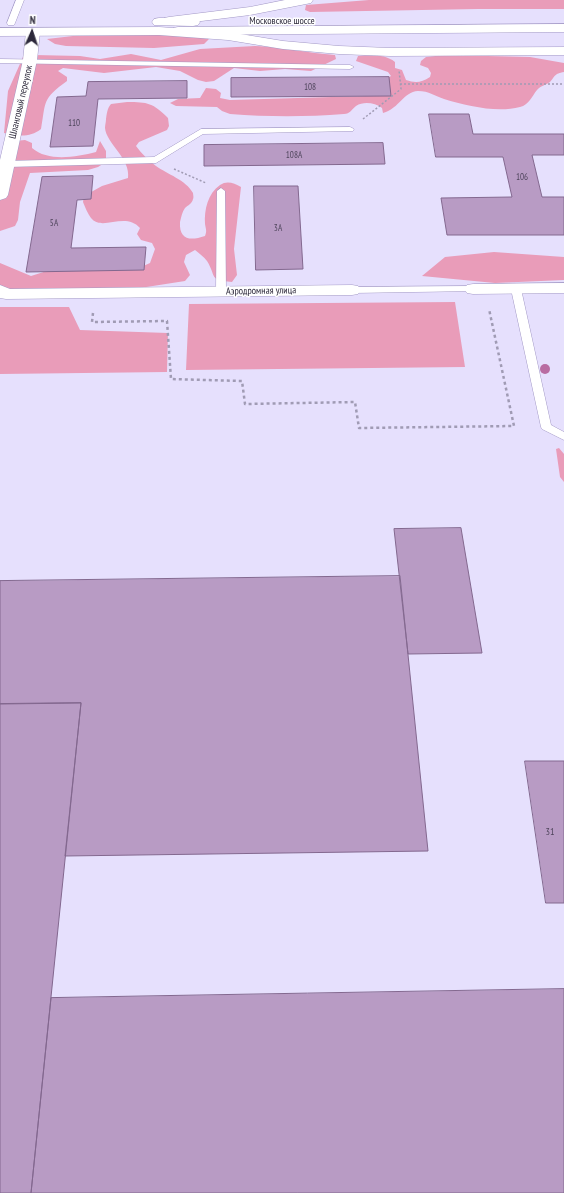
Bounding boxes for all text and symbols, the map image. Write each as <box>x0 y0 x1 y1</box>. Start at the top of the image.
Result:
north arrow <box>12 12 52 52</box>
text: N <box>29 13 36 27</box>
street label: Московское шоссе <box>249 15 315 27</box>
street label: Шланговый переулок <box>7 64 35 140</box>
house number: 108 <box>304 82 316 92</box>
house number: 110 <box>68 118 80 128</box>
house number: 108А <box>286 150 302 160</box>
house number: 106 <box>516 172 528 182</box>
house number: 5А <box>50 218 58 228</box>
house number: 3А <box>274 223 282 233</box>
street label: Аэродромная улица <box>226 284 296 298</box>
house number: 31 <box>546 826 554 838</box>

